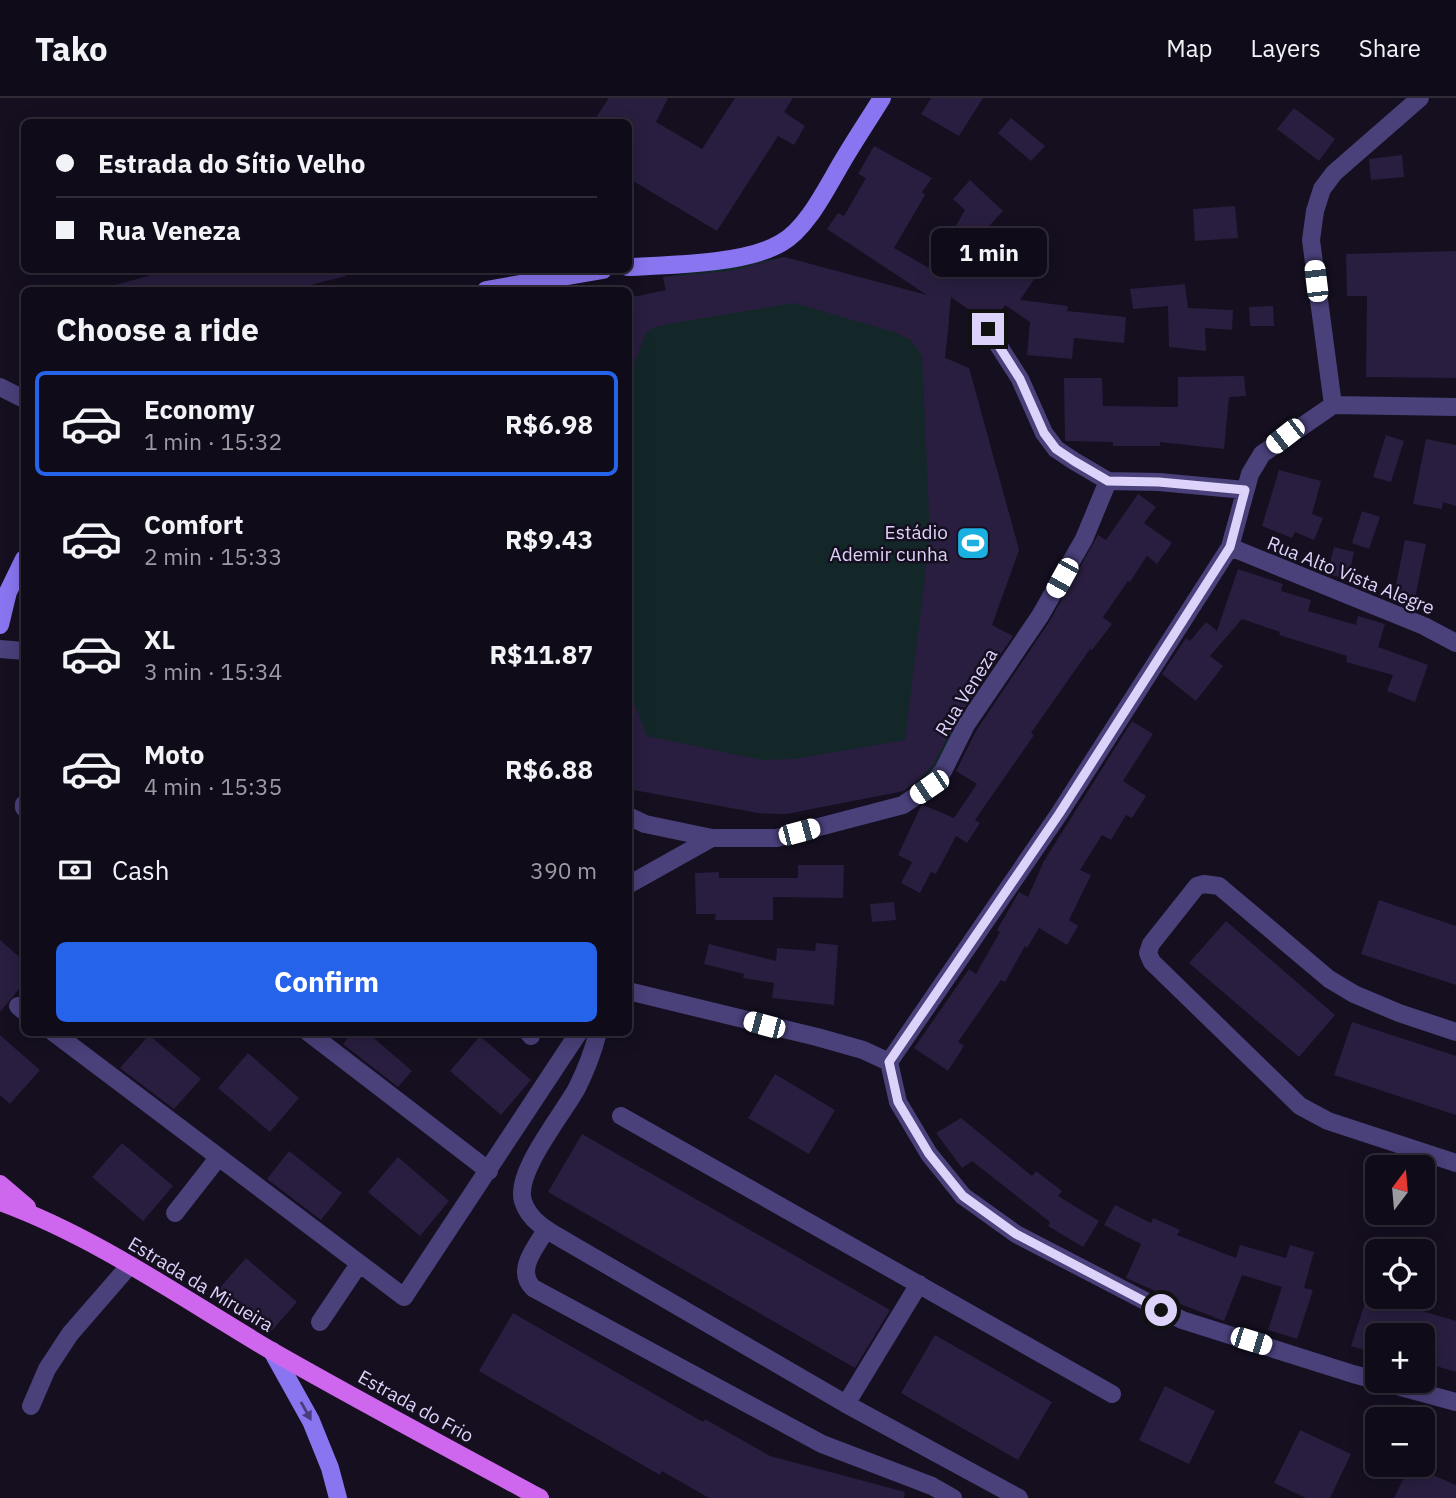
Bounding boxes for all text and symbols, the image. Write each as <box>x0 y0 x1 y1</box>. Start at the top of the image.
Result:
text: Tako <box>35 27 108 70</box>
text: Map <box>1166 32 1213 64</box>
text: Layers <box>1251 32 1321 64</box>
text: Share <box>1359 32 1421 64</box>
text: Estrada do Sítio Velho <box>98 146 365 180</box>
text: Rua Veneza <box>98 213 241 247</box>
callout: 1 min <box>930 228 1046 276</box>
text: 1 min <box>959 237 1019 267</box>
car <box>1304 259 1329 303</box>
text: Choose a ride <box>56 308 259 350</box>
route end <box>972 313 1004 345</box>
icon: car <box>60 392 123 455</box>
text: Economy <box>144 392 255 426</box>
text: R$6.98 <box>505 407 593 441</box>
car <box>1262 415 1309 457</box>
text: 1 min · 15:32 <box>144 426 282 456</box>
icon: car <box>60 507 123 570</box>
text: Comfort <box>144 507 243 541</box>
place label: Estádio Ademir cunha <box>829 520 948 566</box>
text: R$9.43 <box>505 522 593 556</box>
sports icon: Estádio Ademir cunha <box>954 524 992 562</box>
street label: Rua Alto Vista Alegre <box>1264 530 1438 620</box>
text: 2 min · 15:33 <box>144 541 282 571</box>
car <box>1043 555 1082 601</box>
icon: car <box>60 622 123 685</box>
text: XL <box>144 622 175 656</box>
text: R$11.87 <box>489 637 593 671</box>
street label: Rua Veneza <box>930 644 1002 740</box>
text: 3 min · 15:34 <box>144 656 282 686</box>
icon: car <box>60 737 123 800</box>
text: Moto <box>144 737 204 771</box>
text: R$6.88 <box>505 752 593 786</box>
car <box>906 767 953 807</box>
text: 4 min · 15:35 <box>144 771 282 801</box>
car <box>776 816 823 848</box>
icon: cash <box>56 851 94 889</box>
text: Cash <box>112 853 169 887</box>
text: 390 m <box>530 855 597 885</box>
button: Confirm <box>56 942 597 1022</box>
car <box>741 1009 788 1041</box>
north arrow <box>1365 1155 1435 1225</box>
map controls <box>1365 1155 1435 1477</box>
street label: Estrada da Mirueira <box>124 1231 278 1337</box>
button: locate <box>1365 1239 1435 1309</box>
route start <box>1145 1294 1177 1326</box>
button: + <box>1365 1323 1435 1393</box>
car <box>1228 1325 1275 1357</box>
street label: Estrada do Frio <box>354 1364 478 1448</box>
one-way arrow <box>300 1401 312 1420</box>
button: − <box>1365 1407 1435 1477</box>

